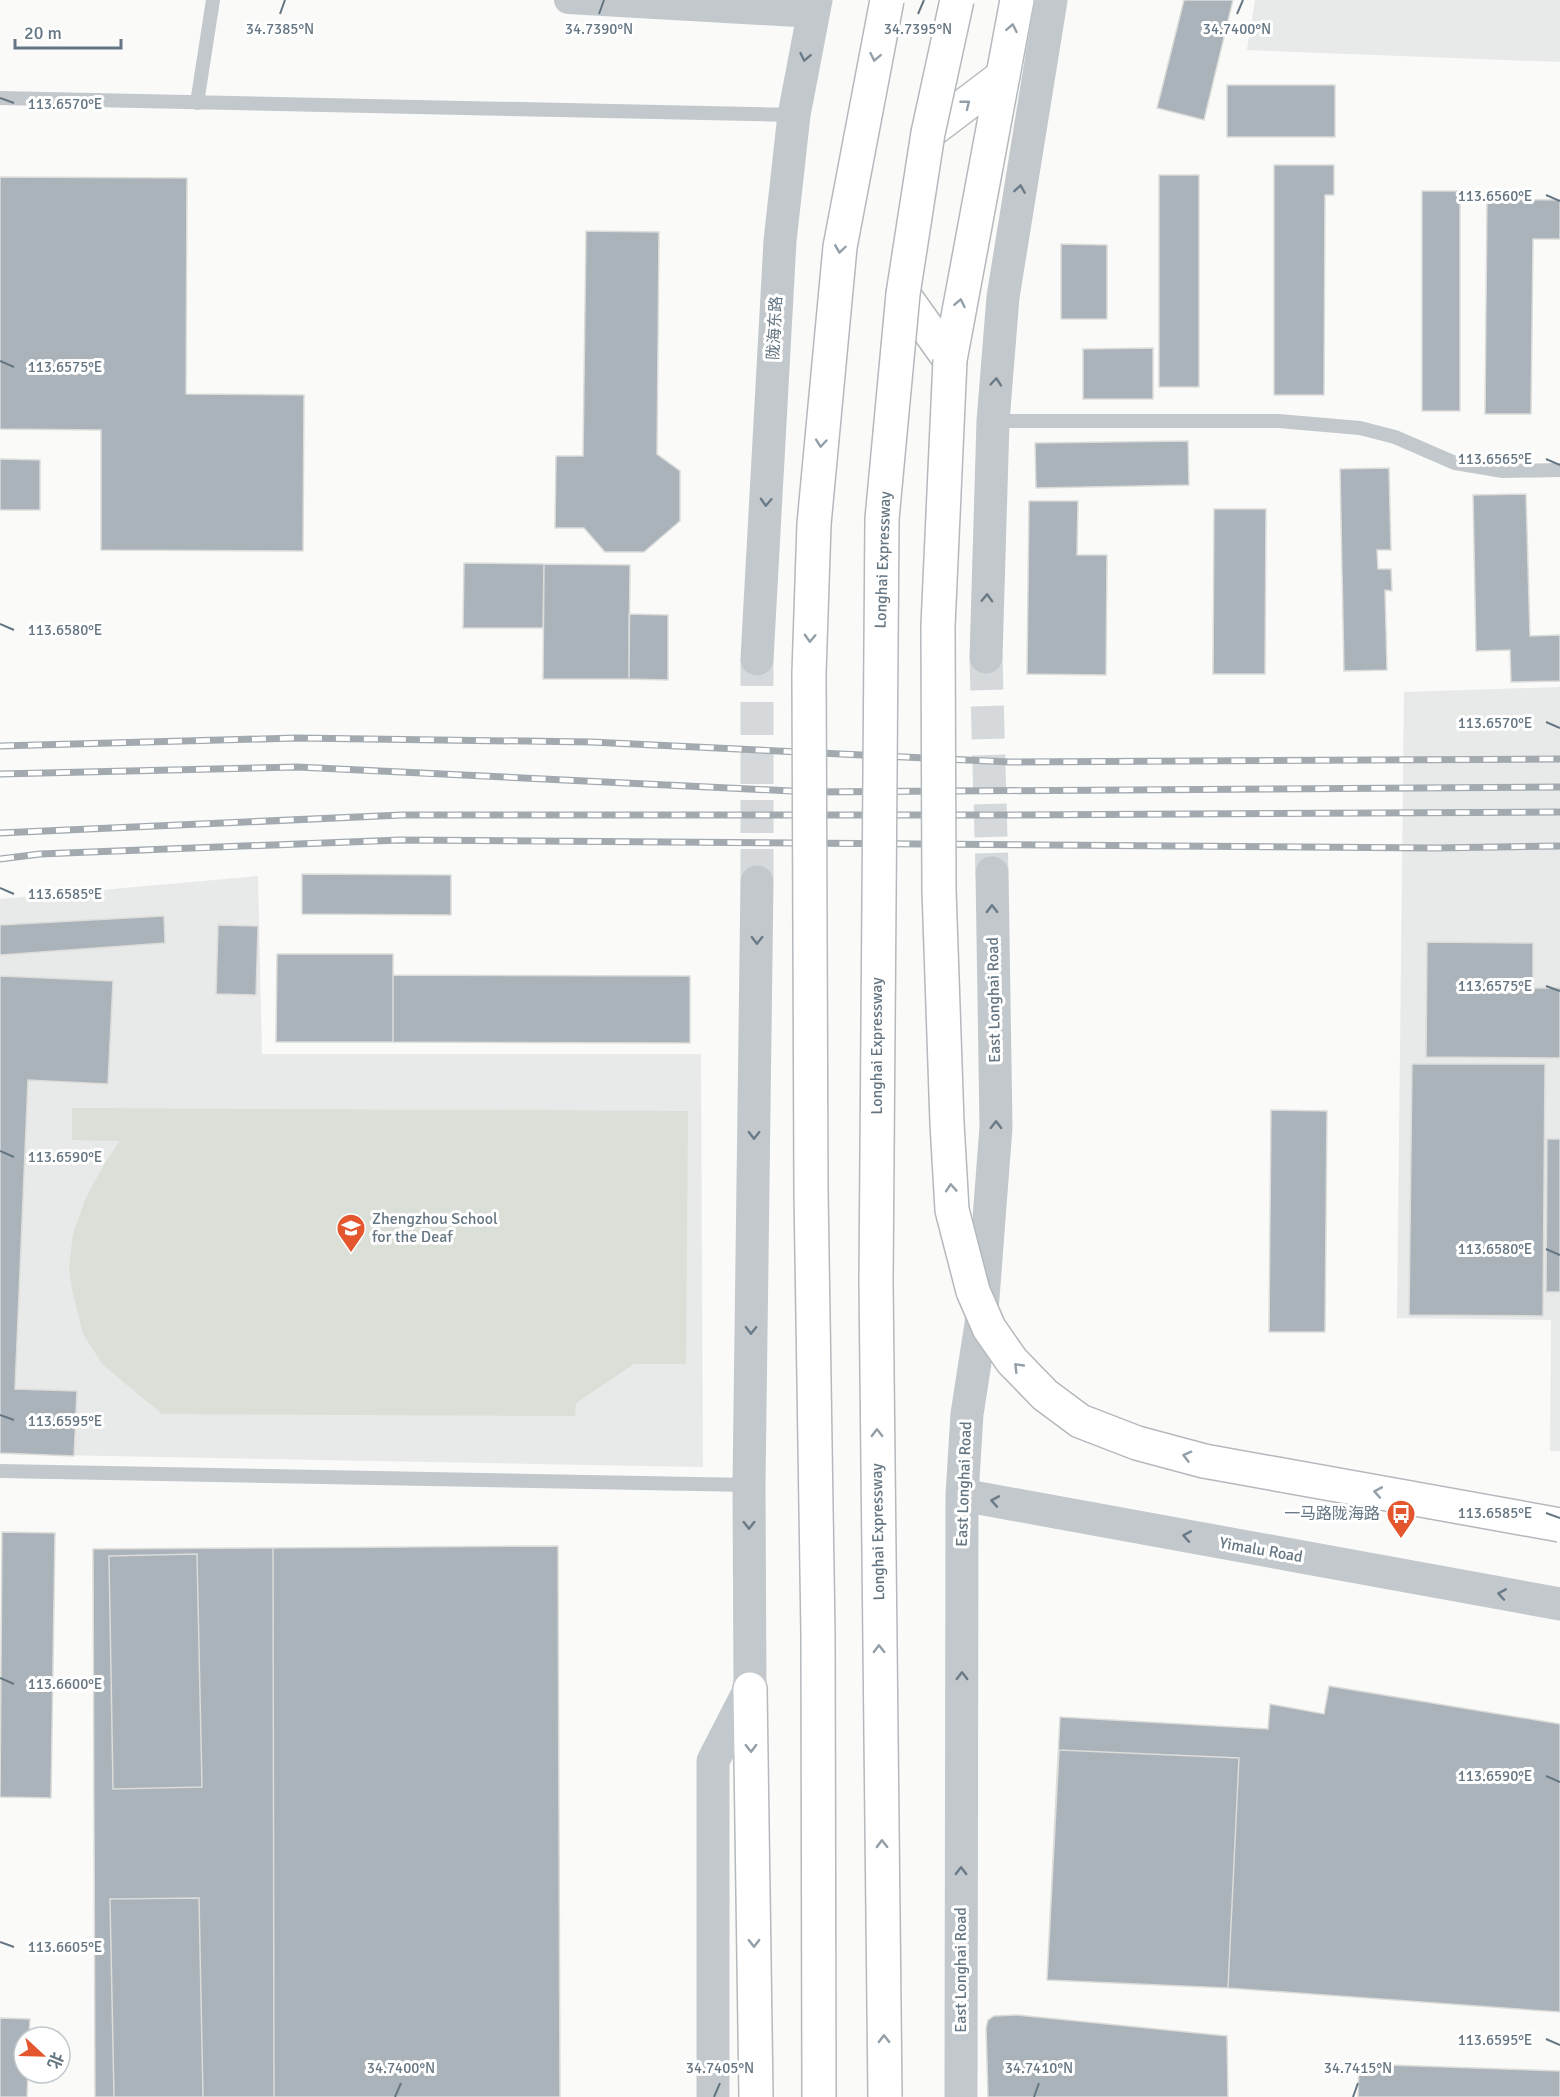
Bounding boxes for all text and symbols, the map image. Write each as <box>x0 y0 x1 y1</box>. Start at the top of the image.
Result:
scale bar <box>15 12 122 50</box>
text: 34.7385°N <box>246 20 314 38</box>
text: 34.7390°N <box>565 20 633 38</box>
text: 34.7395°N <box>884 20 952 38</box>
text: 34.7400°N <box>1203 20 1271 38</box>
text: 20 m <box>24 22 62 44</box>
one-way arrow <box>1005 24 1018 34</box>
one-way arrow <box>799 52 812 62</box>
one-way arrow <box>869 52 882 62</box>
text: 113.6570°E <box>28 95 102 113</box>
one-way arrow <box>959 101 970 112</box>
one-way arrow <box>1013 184 1026 194</box>
text: 113.6560°E <box>1458 187 1532 205</box>
one-way arrow <box>835 245 847 254</box>
street label: 陇海东路 <box>763 296 787 360</box>
one-way arrow <box>953 298 966 308</box>
text: 113.6575°E <box>28 358 102 376</box>
one-way arrow <box>989 378 1002 387</box>
one-way arrow <box>814 439 827 448</box>
text: 113.6565°E <box>1458 450 1532 468</box>
street label: Longhai Expressway <box>871 490 895 629</box>
one-way arrow <box>759 498 772 507</box>
one-way arrow <box>981 594 994 603</box>
text: 113.6580°E <box>28 621 102 639</box>
one-way arrow <box>804 633 817 642</box>
text: 113.6570°E <box>1458 714 1532 732</box>
text: 113.6585°E <box>28 885 102 903</box>
one-way arrow <box>986 905 999 914</box>
one-way arrow <box>750 936 763 945</box>
street label: East Longhai Road <box>983 937 1005 1063</box>
street label: Longhai Expressway <box>867 977 887 1115</box>
text: 113.6575°E <box>1458 977 1532 995</box>
one-way arrow <box>989 1121 1002 1130</box>
one-way arrow <box>748 1131 760 1140</box>
text: 113.6590°E <box>28 1148 102 1166</box>
one-way arrow <box>944 1184 957 1193</box>
place label: Zhengzhou School for the Deaf <box>372 1209 498 1247</box>
school or university icon: Zhengzhou School for the Deaf <box>335 1212 367 1254</box>
text: 113.6580°E <box>1458 1240 1532 1258</box>
one-way arrow <box>745 1326 757 1335</box>
one-way arrow <box>1014 1364 1025 1374</box>
text: 113.6595°E <box>28 1412 102 1430</box>
street label: East Longhai Road <box>952 1421 976 1547</box>
one-way arrow <box>871 1428 883 1437</box>
one-way arrow <box>1182 1451 1192 1464</box>
street label: Longhai Expressway <box>867 1463 889 1601</box>
one-way arrow <box>1374 1486 1384 1499</box>
one-way arrow <box>990 1495 1000 1508</box>
bus stop icon: 一马路陇海路 <box>1385 1498 1417 1540</box>
place label: 一马路陇海路 <box>1284 1504 1380 1524</box>
text: 113.6585°E <box>1458 1504 1532 1522</box>
one-way arrow <box>743 1521 755 1530</box>
one-way arrow <box>1182 1530 1192 1543</box>
street label: Yimalu Road <box>1218 1533 1304 1567</box>
one-way arrow <box>1498 1588 1508 1601</box>
one-way arrow <box>873 1644 885 1653</box>
one-way arrow <box>956 1671 968 1680</box>
text: 113.6600°E <box>28 1675 102 1693</box>
one-way arrow <box>745 1743 757 1752</box>
text: 113.6590°E <box>1458 1767 1532 1785</box>
one-way arrow <box>876 1839 888 1848</box>
one-way arrow <box>955 1866 967 1875</box>
street label: East Longhai Road <box>951 1907 971 2033</box>
text: 113.6605°E <box>28 1938 102 1956</box>
one-way arrow <box>748 1938 760 1947</box>
north arrow <box>12 2025 72 2085</box>
text: 113.6595°E <box>1458 2031 1532 2049</box>
one-way arrow <box>878 2034 890 2043</box>
text: 北 <box>43 2049 67 2071</box>
text: 34.7400°N <box>367 2059 435 2077</box>
text: 34.7405°N <box>686 2059 754 2077</box>
text: 34.7410°N <box>1005 2059 1073 2077</box>
text: 34.7415°N <box>1324 2059 1392 2077</box>

